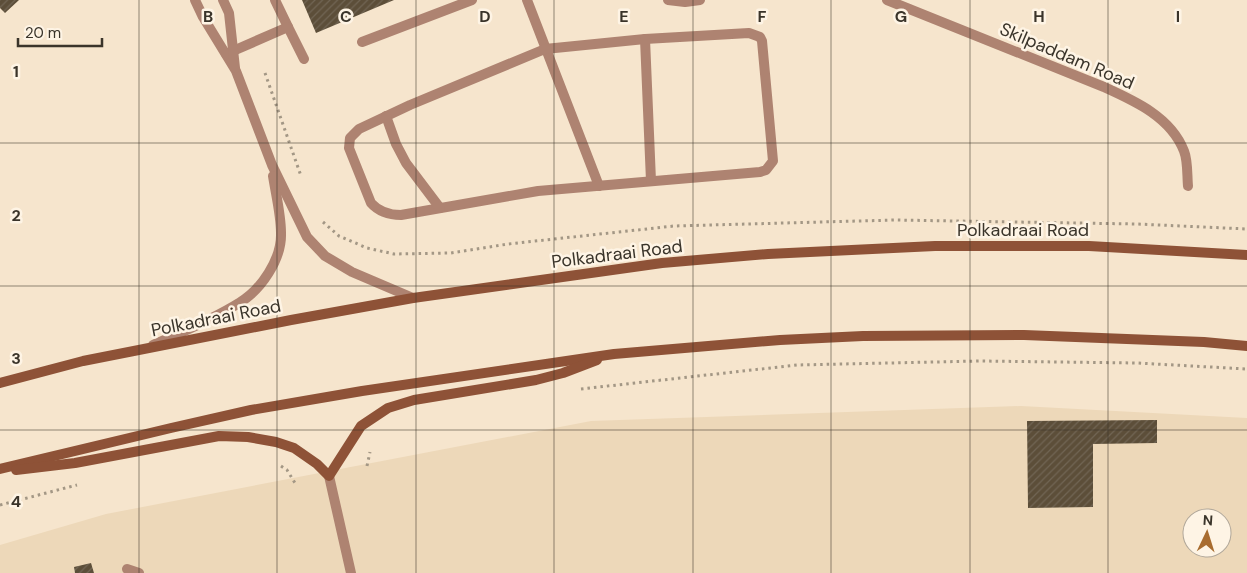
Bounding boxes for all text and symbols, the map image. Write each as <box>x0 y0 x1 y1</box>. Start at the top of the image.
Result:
text: B <box>203 6 213 27</box>
text: C <box>340 6 352 27</box>
text: D <box>479 6 491 27</box>
text: E <box>619 6 629 27</box>
text: F <box>758 6 767 27</box>
text: G <box>895 6 907 27</box>
text: H <box>1033 6 1045 27</box>
text: I <box>1176 6 1180 27</box>
scale bar <box>18 15 101 47</box>
street label: Skilpaddam Road <box>996 17 1138 95</box>
text: 20 m <box>25 23 61 43</box>
text: 1 <box>13 61 19 82</box>
text: 2 <box>11 205 21 226</box>
street label: Polkadraai Road <box>957 218 1089 242</box>
street label: Polkadraai Road <box>550 234 684 274</box>
street label: Polkadraai Road <box>149 294 283 342</box>
text: 3 <box>11 348 21 369</box>
text: 4 <box>11 491 21 512</box>
north arrow <box>1182 508 1232 558</box>
text: N <box>1202 511 1214 529</box>

